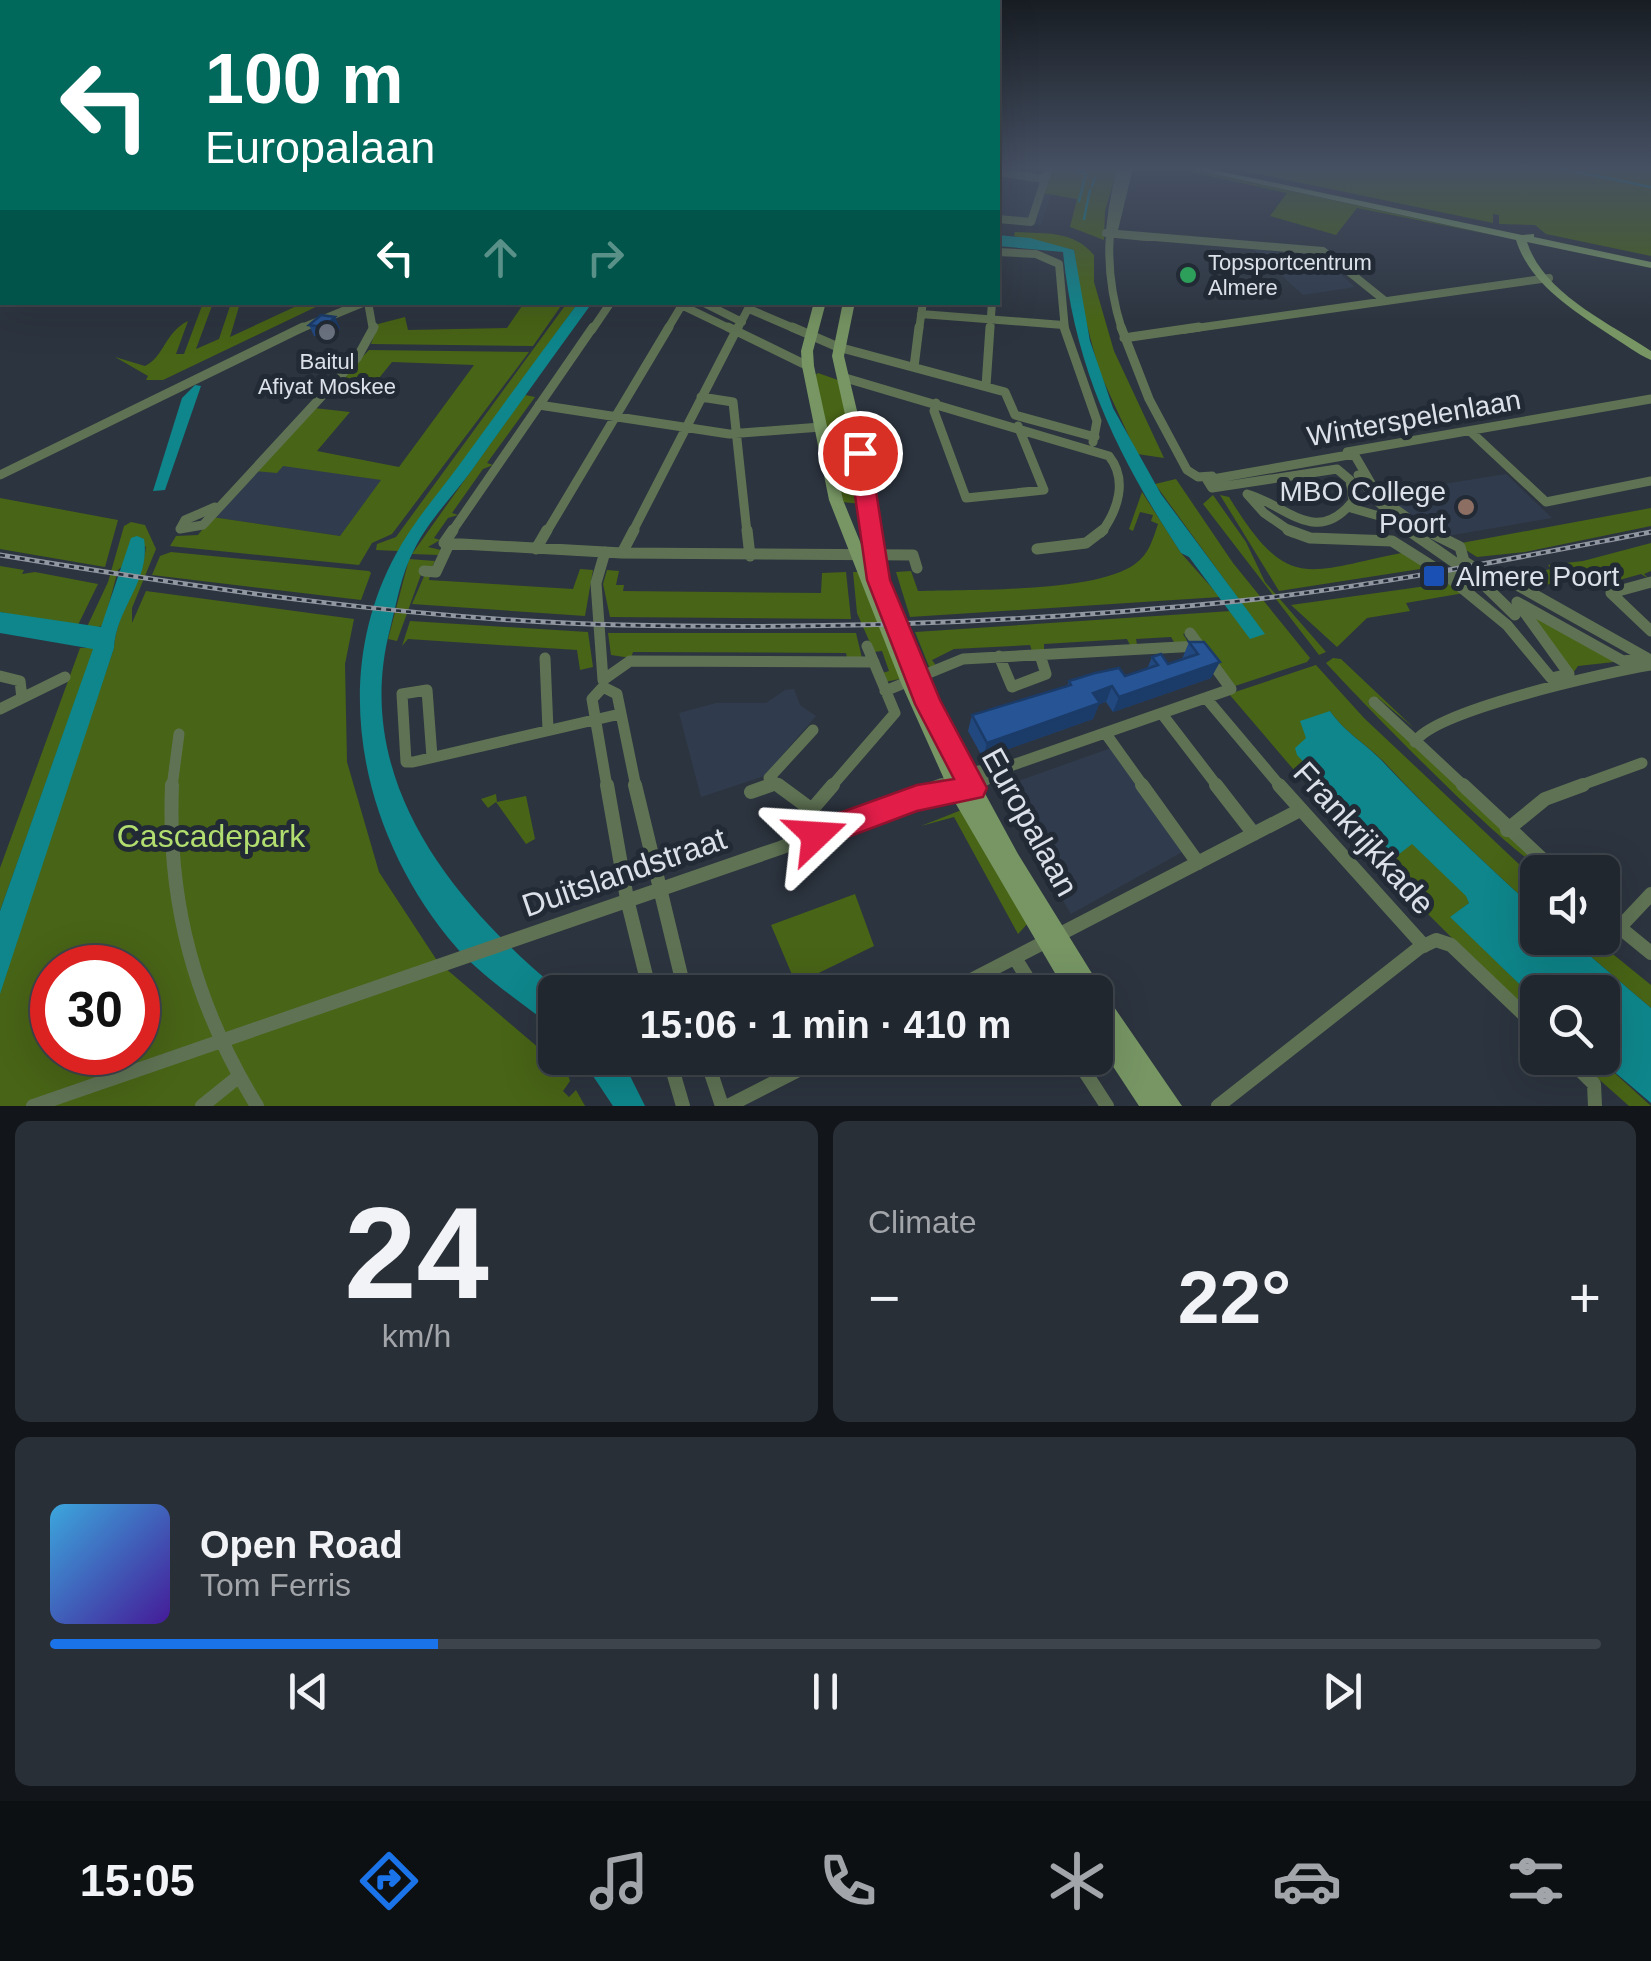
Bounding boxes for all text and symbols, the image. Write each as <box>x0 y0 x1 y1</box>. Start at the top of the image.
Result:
icon: left <box>40 40 170 170</box>
text: 100 m <box>205 40 403 118</box>
text: Europalaan <box>205 122 435 173</box>
icon: left <box>368 230 423 285</box>
icon: ahead <box>473 230 528 285</box>
icon: right <box>578 230 633 285</box>
place label: Topsportcentrum Almere <box>1208 250 1372 300</box>
marker: Topsportcentrum Almere <box>1177 264 1199 286</box>
marker: Baitul Afiyat Moskee <box>316 321 338 343</box>
place label: Baitul Afiyat Moskee <box>258 349 396 399</box>
street label: Winterspelenlaan <box>1305 384 1523 452</box>
pin <box>818 411 903 496</box>
icon: arrive <box>833 426 888 481</box>
place label: MBO College Poort <box>1279 476 1446 539</box>
marker: MBO College Poort <box>1455 496 1477 518</box>
place label: Almere Poort <box>1456 561 1620 592</box>
marker: Almere Poort <box>1421 563 1447 589</box>
street label: Europalaan <box>975 742 1085 902</box>
street label: Frankrijkkade <box>1286 755 1442 921</box>
position arrow <box>764 783 868 887</box>
park label: Cascadepark <box>117 818 306 854</box>
street label: Duitslandstraat <box>517 820 731 924</box>
map controls <box>1520 855 1620 1075</box>
button: sound <box>1520 855 1620 955</box>
speed limit sign: 30 <box>30 945 160 1075</box>
button: search <box>1520 975 1620 1075</box>
text: 15:06 · 1 min · 410 m <box>640 1004 1011 1046</box>
text: 24 <box>344 1180 489 1326</box>
text: Climate <box>868 1204 976 1240</box>
text: 22° <box>1178 1255 1291 1339</box>
text: − <box>868 1267 900 1329</box>
text: + <box>1569 1267 1601 1329</box>
text: km/h <box>382 1318 451 1354</box>
text: Open Road <box>200 1524 403 1566</box>
text: Tom Ferris <box>200 1567 351 1603</box>
icon: previous <box>281 1664 336 1719</box>
icon: pause <box>798 1664 853 1719</box>
icon: next <box>1315 1664 1370 1719</box>
icon: directions <box>354 1846 424 1916</box>
icon: music <box>584 1846 654 1916</box>
icon: phone <box>813 1846 883 1916</box>
icon: climate <box>1042 1846 1112 1916</box>
icon: car <box>1272 1846 1342 1916</box>
icon: filters <box>1501 1846 1571 1916</box>
text: 15:05 <box>80 1855 195 1906</box>

